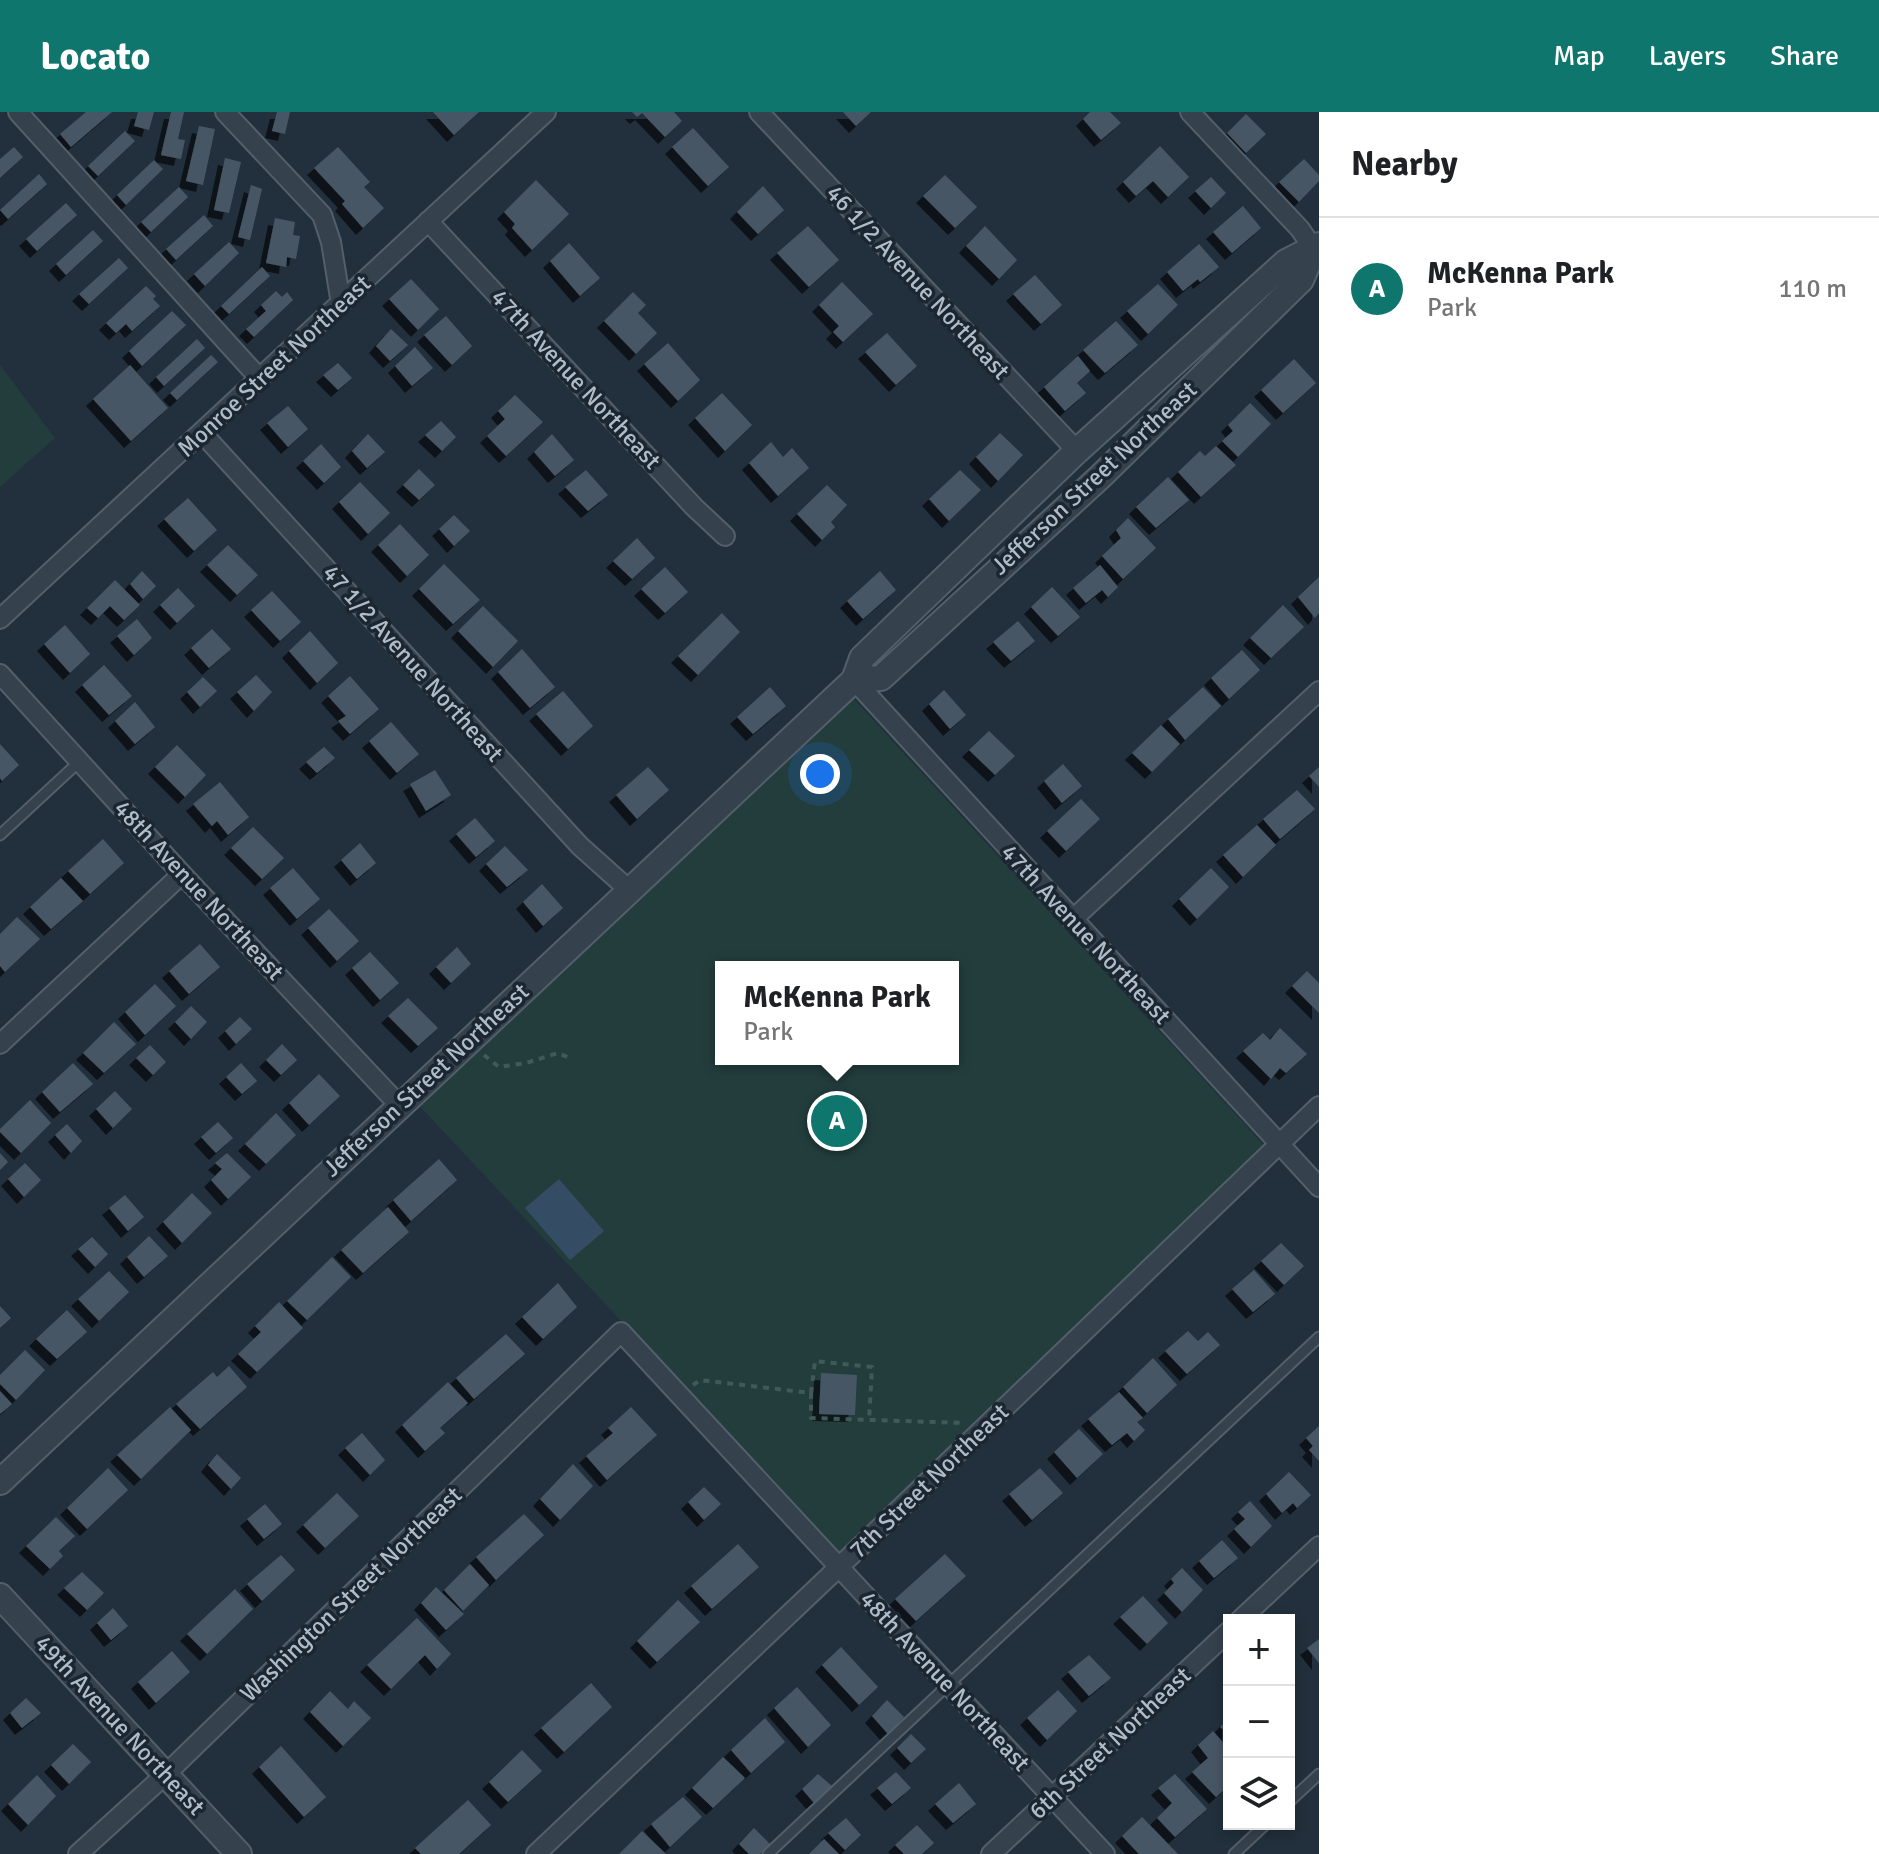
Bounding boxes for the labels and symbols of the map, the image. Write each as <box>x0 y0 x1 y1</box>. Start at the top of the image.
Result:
street label: 46 1/2 Avenue Northeast <box>820 178 1016 386</box>
street label: Monroe Street Northeast <box>171 269 377 463</box>
street label: 47th Avenue Northeast <box>485 283 667 475</box>
street label: Jefferson Street Northeast <box>985 375 1203 581</box>
street label: 47 1/2 Avenue Northeast <box>316 558 510 768</box>
your location <box>800 754 840 794</box>
street label: 48th Avenue Northeast <box>108 794 290 986</box>
street label: 47th Avenue Northeast <box>995 838 1177 1030</box>
street label: Jefferson Street Northeast <box>317 977 535 1183</box>
pin: A <box>811 1091 863 1151</box>
street label: 7th Street Northeast <box>843 1397 1015 1565</box>
street label: Washington Street Northeast <box>234 1480 468 1708</box>
street label: 48th Avenue Northeast <box>854 1585 1036 1777</box>
street label: 49th Avenue Northeast <box>29 1629 211 1821</box>
street label: 6th Street Northeast <box>1023 1660 1197 1826</box>

